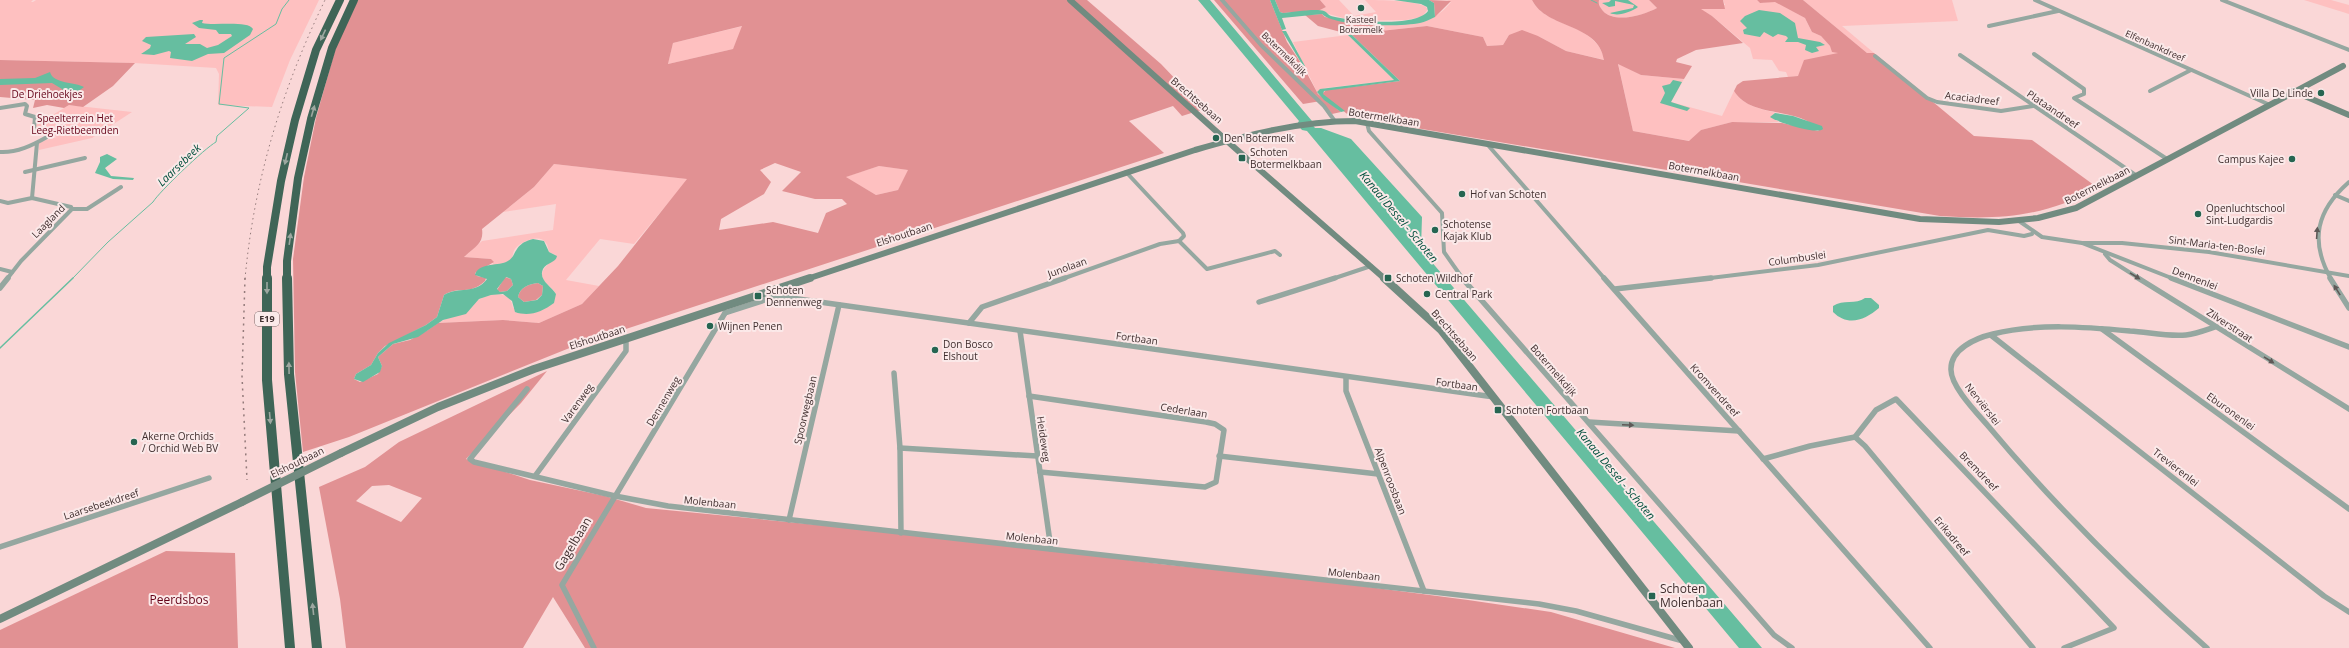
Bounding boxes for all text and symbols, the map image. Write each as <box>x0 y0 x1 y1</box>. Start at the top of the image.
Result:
marker: Kasteel Botermelk <box>1356 3 1366 13</box>
place label: Kasteel Botermelk <box>1339 13 1383 36</box>
street label: Elfenbankdreef <box>2123 27 2188 65</box>
street label: Botermelkdijk <box>1259 29 1310 79</box>
one-way arrow <box>320 30 326 41</box>
street label: Brechtsebaan <box>1168 74 1226 126</box>
street label: Plataandreef <box>2024 86 2082 132</box>
place label: Villa De Linde <box>2250 86 2313 100</box>
park label: De Driehoekjes <box>12 87 83 101</box>
street label: Acaciadreef <box>1944 88 2000 108</box>
marker: Villa De Linde <box>2316 88 2326 98</box>
street label: Botermelkbaan <box>1347 104 1421 130</box>
one-way arrow <box>310 105 316 117</box>
park label: Speelterrein Het Leeg-Rietbeemden <box>31 111 119 137</box>
place label: Den Botermelk <box>1224 131 1295 145</box>
marker: Den Botermelk <box>1211 133 1221 143</box>
water label: Laarsebeek <box>154 140 204 189</box>
place label: Schoten Botermelkbaan <box>1250 145 1322 171</box>
place label: Campus Kajee <box>2218 152 2284 166</box>
one-way arrow <box>282 153 288 166</box>
marker: Schoten Botermelkbaan <box>1237 153 1247 163</box>
marker: Campus Kajee <box>2287 154 2297 164</box>
street label: Botermelkbaan <box>1667 158 1741 184</box>
street label: Botermelkbaan <box>2062 162 2132 208</box>
water label: Kanaal Dessel - Schoten <box>1357 168 1442 266</box>
place label: Hof van Schoten <box>1470 187 1546 201</box>
marker: Hof van Schoten <box>1457 189 1467 199</box>
street label: Laagland <box>28 201 68 241</box>
place label: Openluchtschool Sint-Ludgardis <box>2206 201 2285 227</box>
marker: Openluchtschool Sint-Ludgardis <box>2193 209 2203 219</box>
place label: Schotense Kajak Klub <box>1443 217 1492 243</box>
street label: Elshoutbaan <box>874 218 934 250</box>
marker: Schotense Kajak Klub <box>1430 225 1440 235</box>
one-way arrow <box>2314 227 2321 239</box>
street label: Sint-Maria-ten-Boslei <box>2168 232 2266 258</box>
one-way arrow <box>287 233 293 245</box>
street label: Columbuslei <box>1767 247 1827 269</box>
street label: Junolaan <box>1045 253 1089 281</box>
street label: Dennenlei <box>2170 263 2220 293</box>
place label: Schoten Wildhof <box>1396 271 1473 285</box>
one-way arrow <box>2129 272 2141 279</box>
marker: Schoten Wildhof <box>1383 273 1393 283</box>
one-way arrow <box>264 282 270 295</box>
place label: Schoten Dennenweg <box>766 283 822 309</box>
one-way arrow <box>2333 285 2341 295</box>
place label: Central Park <box>1435 287 1493 301</box>
marker: Central Park <box>1422 289 1432 299</box>
marker: Schoten Dennenweg <box>753 291 763 301</box>
street label: Zilverstraat <box>2204 305 2256 345</box>
street label: Brechtsebaan <box>1429 306 1481 364</box>
road number: E19 <box>255 312 279 326</box>
place label: Wijnen Penen <box>718 319 782 333</box>
street label: Elshoutbaan <box>567 321 627 353</box>
marker: Wijnen Penen <box>705 321 715 331</box>
street label: Fortbaan <box>1115 328 1159 348</box>
place label: Don Bosco Elshout <box>943 337 993 363</box>
street label: Botermelkdijk <box>1527 341 1581 400</box>
marker: Don Bosco Elshout <box>930 345 940 355</box>
one-way arrow <box>2263 356 2275 363</box>
street label: Kromvendreef <box>1687 360 1743 420</box>
one-way arrow <box>285 362 292 374</box>
street label: Dennenweg <box>643 373 684 428</box>
street label: Spoorwegbaan <box>790 374 820 446</box>
street label: Fortbaan <box>1435 374 1479 394</box>
street label: Varenweg <box>558 380 597 426</box>
street label: Nerviërslei <box>1962 380 2004 428</box>
street label: Eburonenlei <box>2204 389 2258 433</box>
street label: Cederlaan <box>1159 399 1209 421</box>
place label: Schoten Fortbaan <box>1506 403 1589 417</box>
marker: Schoten Fortbaan <box>1493 405 1503 415</box>
one-way arrow <box>267 412 274 424</box>
street label: Heideweg <box>1034 415 1054 463</box>
one-way arrow <box>1622 421 1634 428</box>
water label: Kanaal Dessel - Schoten <box>1574 425 1659 523</box>
place label: Akerne Orchids / Orchid Web BV <box>142 429 218 455</box>
marker: Akerne Orchids / Orchid Web BV <box>129 437 139 447</box>
street label: Elshoutbaan <box>268 443 326 481</box>
street label: Alpenroosbaan <box>1372 445 1410 517</box>
street label: Trevierenlei <box>2150 445 2202 489</box>
street label: Bremdreef <box>1957 448 2002 494</box>
street label: Laarsebeekdreef <box>62 485 141 523</box>
street label: Molenbaan <box>683 492 737 512</box>
street label: Erikadreef <box>1931 513 1973 559</box>
street label: Gagelbaan <box>550 514 595 574</box>
street label: Molenbaan <box>1005 528 1059 548</box>
street label: Molenbaan <box>1327 564 1381 584</box>
place label: Schoten Molenbaan <box>1660 580 1723 611</box>
park label: Peerdsbos <box>150 591 209 608</box>
marker: Schoten Molenbaan <box>1647 591 1657 601</box>
one-way arrow <box>310 603 316 615</box>

